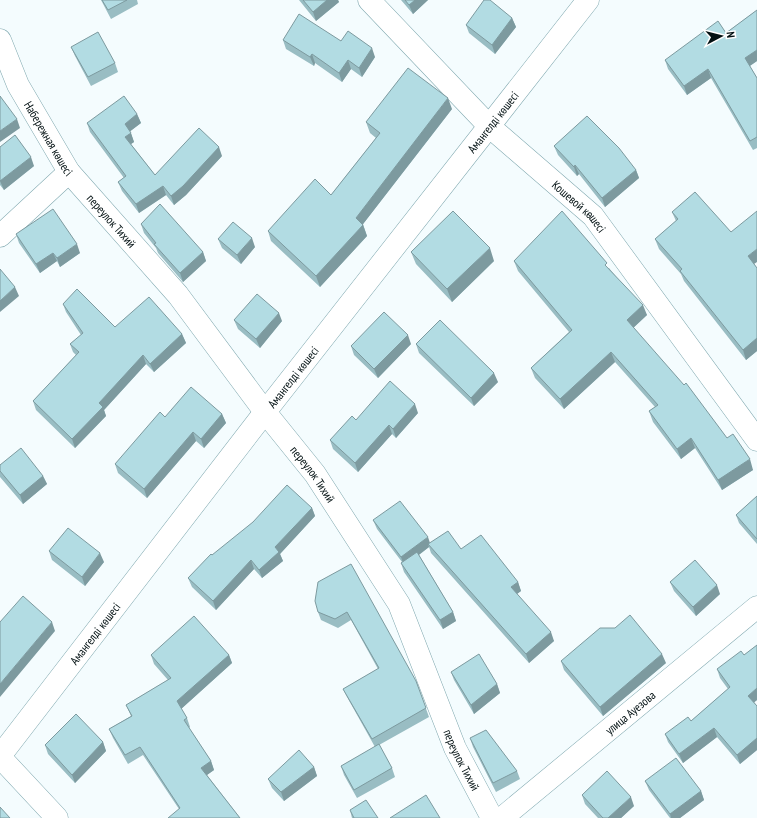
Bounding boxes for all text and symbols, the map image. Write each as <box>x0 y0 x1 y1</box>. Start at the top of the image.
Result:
north arrow <box>701 16 741 56</box>
text: N <box>724 31 738 39</box>
street label: Амангелді көшесі <box>464 88 521 156</box>
street label: Набережная көшесі <box>21 98 76 179</box>
street label: Кошевой көшесі <box>549 177 610 235</box>
street label: переулок Тихий <box>84 191 140 250</box>
street label: Амангелді көшесі <box>264 343 321 411</box>
street label: переулок Тихий <box>288 443 339 505</box>
street label: Амангелді көшесі <box>66 599 123 667</box>
street label: улица Ауезова <box>602 687 658 737</box>
street label: переулок Тихий <box>441 727 484 793</box>

